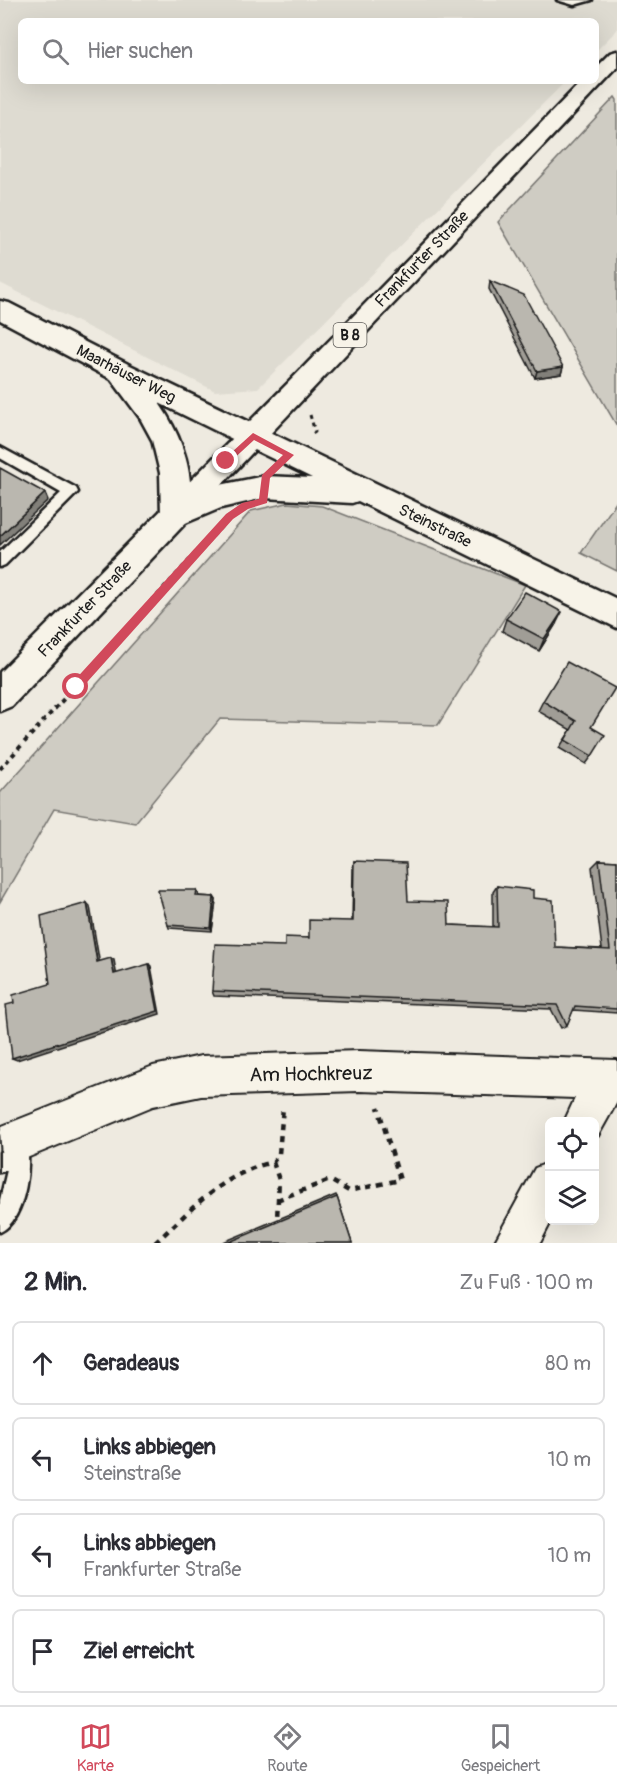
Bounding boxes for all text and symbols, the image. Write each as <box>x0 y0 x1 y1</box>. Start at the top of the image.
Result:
search box <box>18 18 599 84</box>
icon: search <box>39 35 72 68</box>
text: Hier suchen <box>87 37 193 65</box>
street label: Frankfurter Straße <box>371 206 473 312</box>
road number: B 8 <box>334 323 366 347</box>
street label: Maarhäuser Weg <box>73 340 179 408</box>
route end <box>212 447 238 473</box>
street label: Steinstraße <box>395 500 475 552</box>
street label: Frankfurter Straße <box>34 556 136 662</box>
route start <box>62 673 88 699</box>
street label: Am Hochkreuz <box>249 1060 373 1088</box>
map controls <box>545 1117 599 1225</box>
button: locate <box>545 1117 599 1171</box>
button: layers <box>545 1171 599 1225</box>
text: 2 Min. <box>24 1266 88 1298</box>
text: Zu Fuß · 100 m <box>460 1270 593 1295</box>
icon: ahead <box>26 1347 59 1380</box>
text: Geradeaus <box>83 1349 179 1377</box>
text: 80 m <box>545 1351 591 1376</box>
text: Links abbiegen <box>83 1433 216 1461</box>
icon: left <box>26 1443 59 1476</box>
text: 10 m <box>547 1447 591 1472</box>
text: Steinstraße <box>83 1461 181 1486</box>
text: Links abbiegen <box>83 1529 216 1557</box>
icon: left <box>26 1539 59 1572</box>
text: 10 m <box>547 1543 591 1568</box>
text: Frankfurter Straße <box>83 1557 241 1582</box>
icon: arrive <box>26 1635 59 1668</box>
text: Ziel erreicht <box>83 1637 194 1665</box>
tab: Karte <box>77 1720 114 1776</box>
tab: Route <box>267 1720 307 1776</box>
tab: Gespeichert <box>461 1720 540 1776</box>

